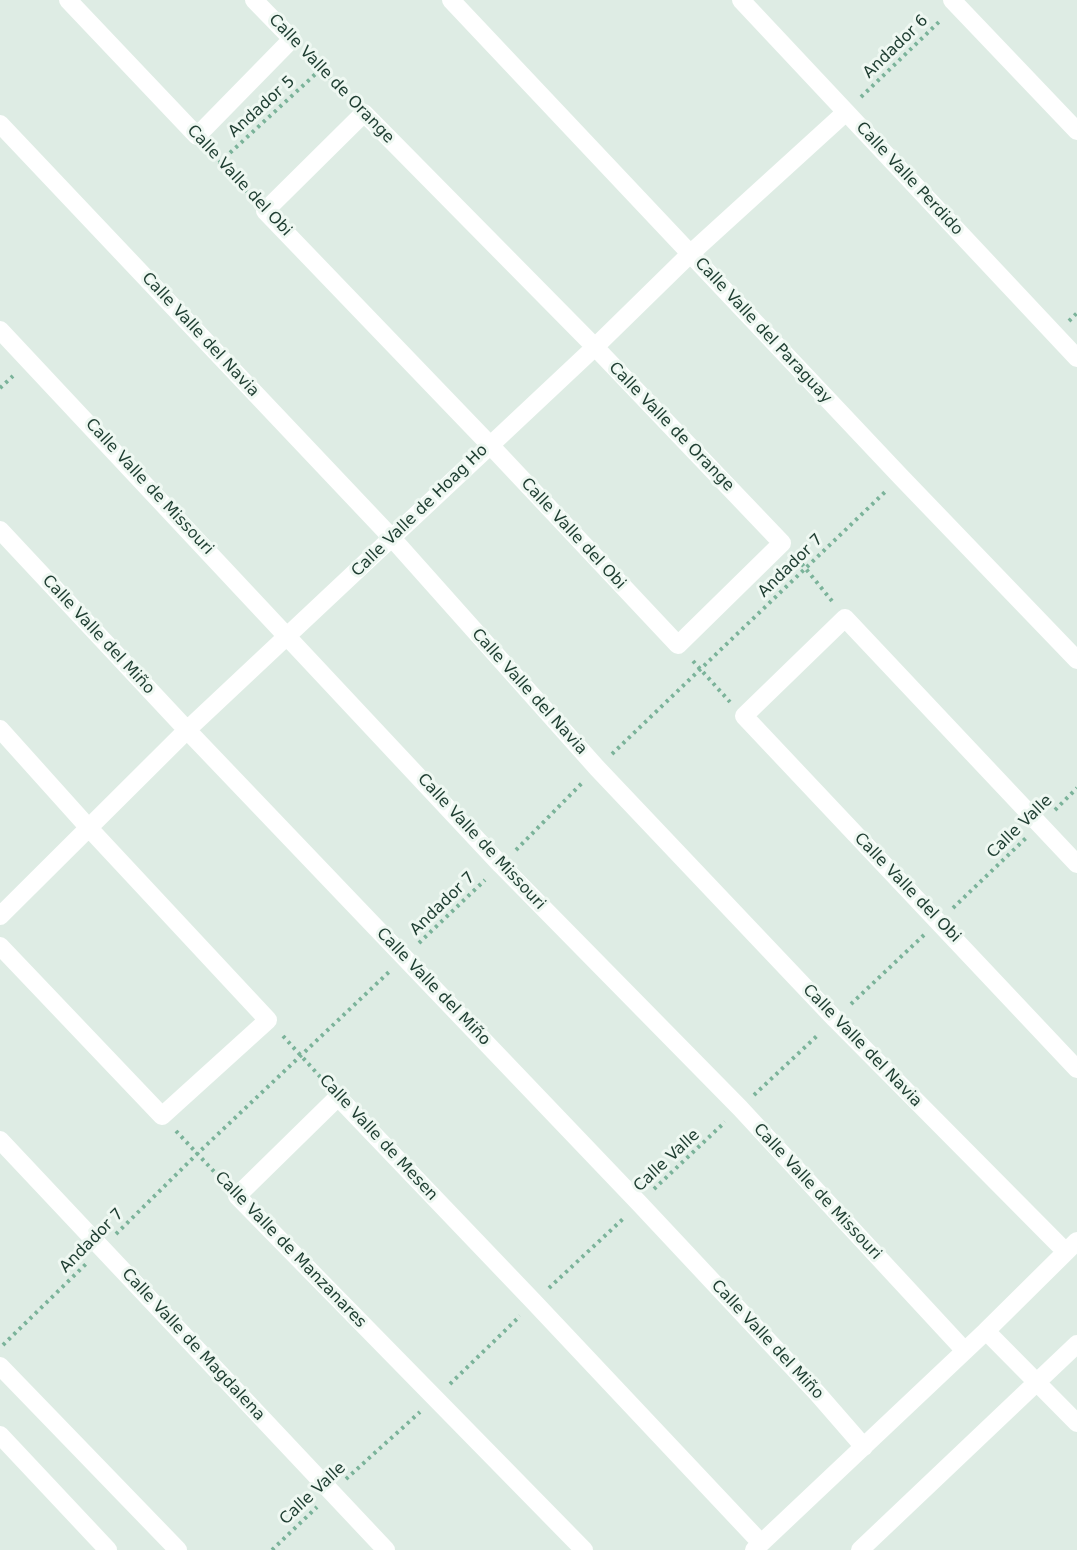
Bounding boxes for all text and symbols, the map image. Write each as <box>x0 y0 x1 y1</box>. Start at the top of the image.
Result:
street label: Calle Valle de Orange <box>264 10 398 148</box>
street label: Andador 6 <box>860 11 932 83</box>
street label: Andador 5 <box>225 72 299 142</box>
street label: Calle Valle Perdido <box>852 118 966 240</box>
street label: Calle Valle del Obi <box>183 121 295 241</box>
street label: Calle Valle del Paraguay <box>690 254 836 408</box>
street label: Calle Valle del Navia <box>137 269 263 401</box>
street label: Calle Valle de Orange <box>604 358 738 496</box>
street label: Calle Valle de Missouri <box>81 415 217 559</box>
street label: Calle Valle de Hoag Ho <box>348 441 492 581</box>
street label: Calle Valle del Obi <box>517 474 629 594</box>
street label: Andador 7 <box>755 530 827 602</box>
street label: Calle Valle del Miño <box>38 571 158 699</box>
street label: Calle Valle del Navia <box>467 625 591 759</box>
street label: Calle Valle de Missouri <box>413 770 549 914</box>
street label: Calle Valle <box>983 791 1057 863</box>
street label: Calle Valle del Obi <box>850 829 964 947</box>
street label: Andador 7 <box>407 868 479 940</box>
street label: Calle Valle del Miño <box>372 924 494 1050</box>
street label: Calle Valle del Navia <box>798 981 926 1111</box>
street label: Calle Valle de Mesen <box>315 1071 441 1205</box>
street label: Calle Valle de Missouri <box>749 1120 885 1264</box>
street label: Calle Valle <box>630 1126 704 1196</box>
street label: Calle Valle de Manzanares <box>210 1168 370 1332</box>
street label: Andador 7 <box>56 1205 128 1277</box>
street label: Calle Valle de Magdalena <box>117 1265 269 1425</box>
street label: Calle Valle del Miño <box>707 1276 827 1404</box>
street label: Calle Valle <box>276 1459 350 1529</box>

